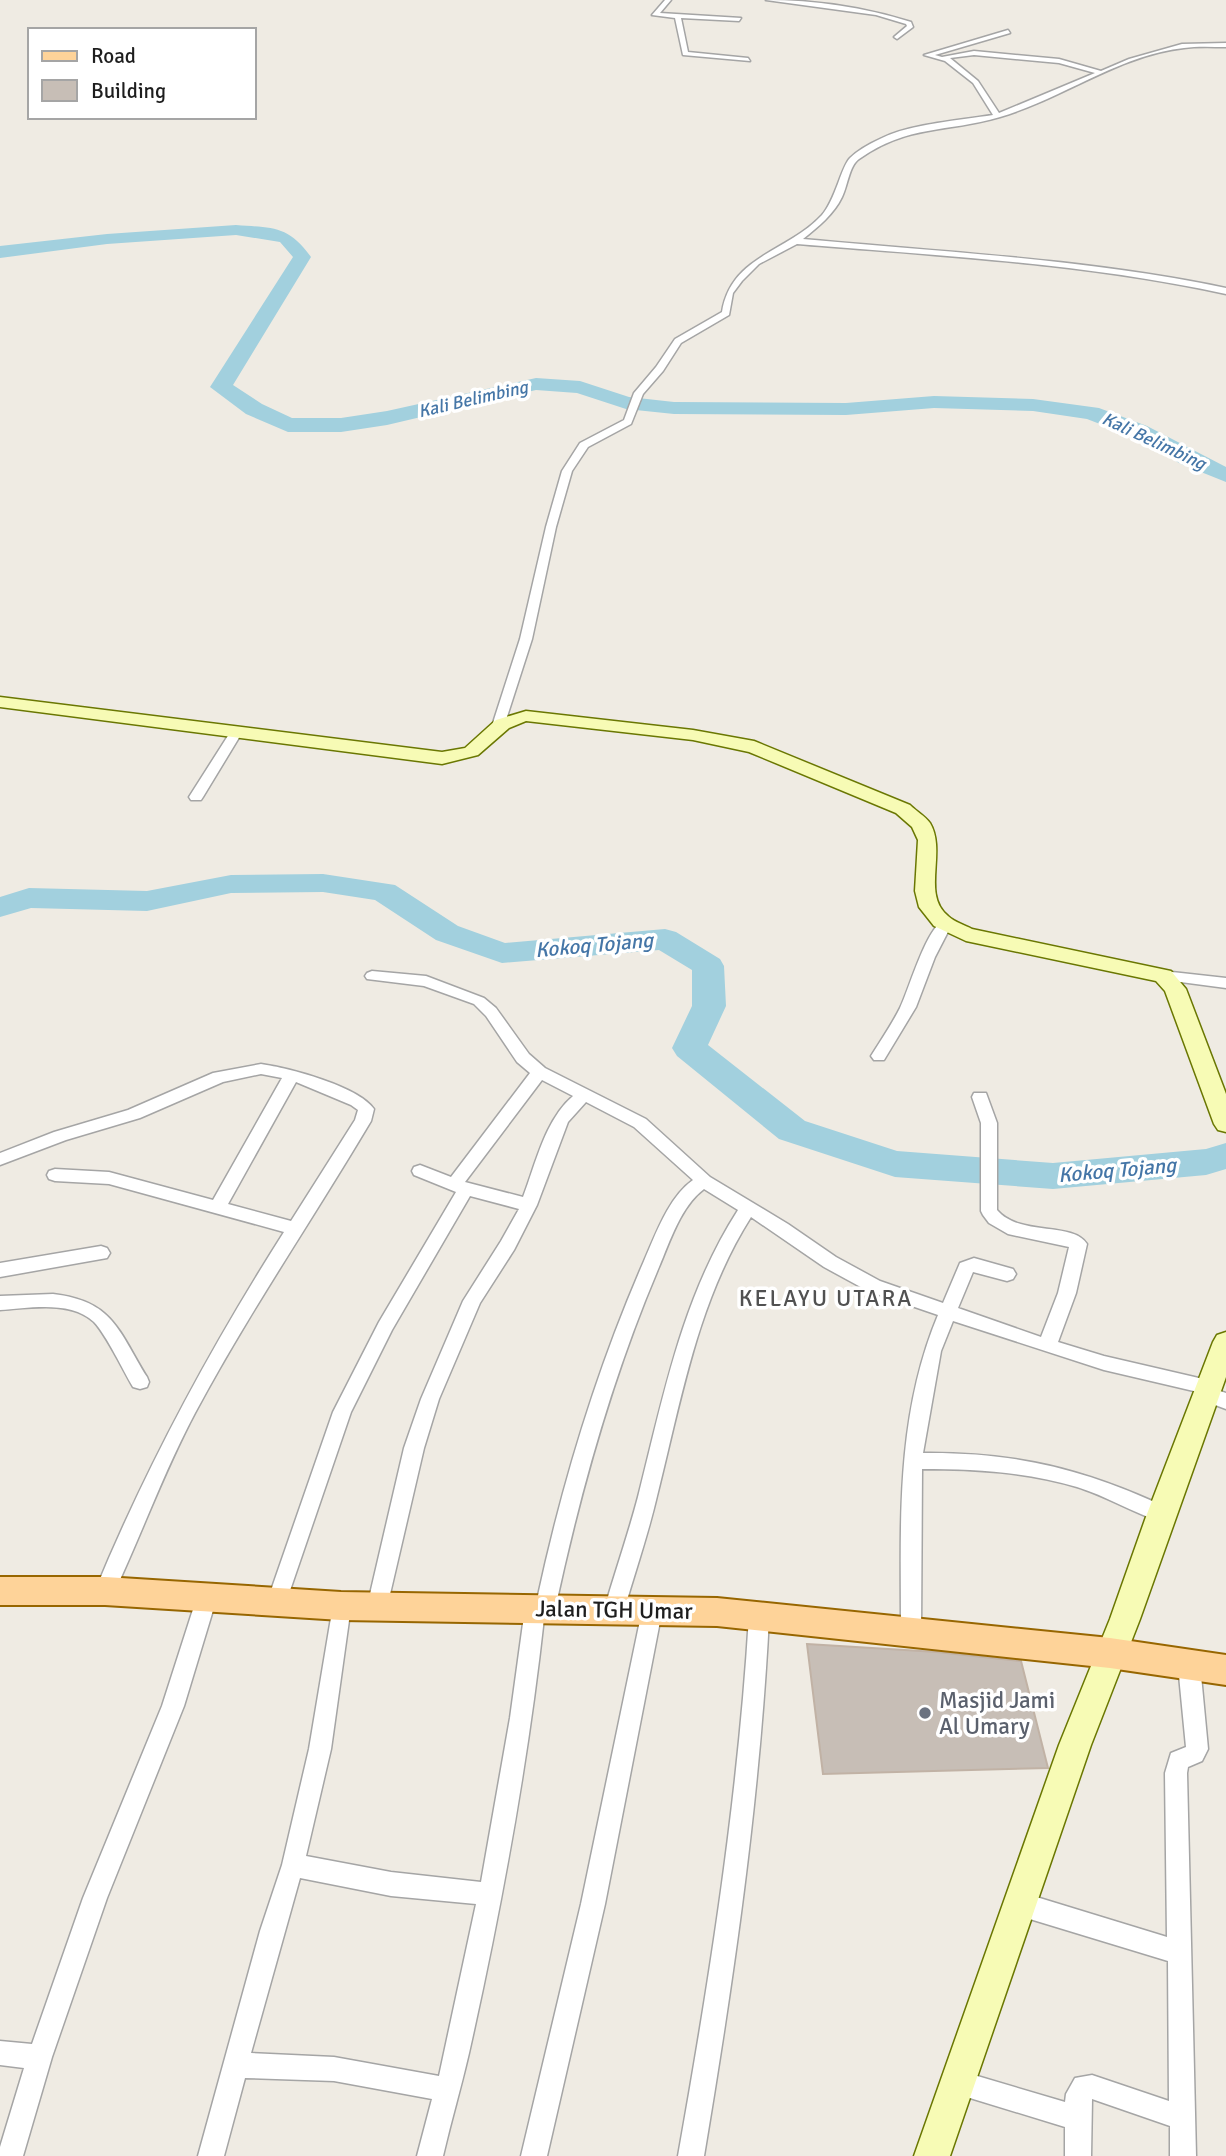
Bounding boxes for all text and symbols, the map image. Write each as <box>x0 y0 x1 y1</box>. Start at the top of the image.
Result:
legend <box>28 28 256 119</box>
text: Road <box>91 43 136 69</box>
text: Building <box>91 78 166 104</box>
water label: Kali Belimbing <box>416 375 531 422</box>
water label: Kali Belimbing <box>1099 407 1211 475</box>
water label: Kokoq Tojang <box>534 927 656 963</box>
water label: Kokoq Tojang <box>1057 1152 1179 1188</box>
district label: KELAYU UTARA <box>739 1284 913 1313</box>
street label: Jalan TGH Umar <box>535 1594 693 1626</box>
place label: Masjid Jami Al Umary <box>939 1686 1055 1741</box>
marker: Masjid Jami Al Umary <box>917 1705 933 1721</box>

